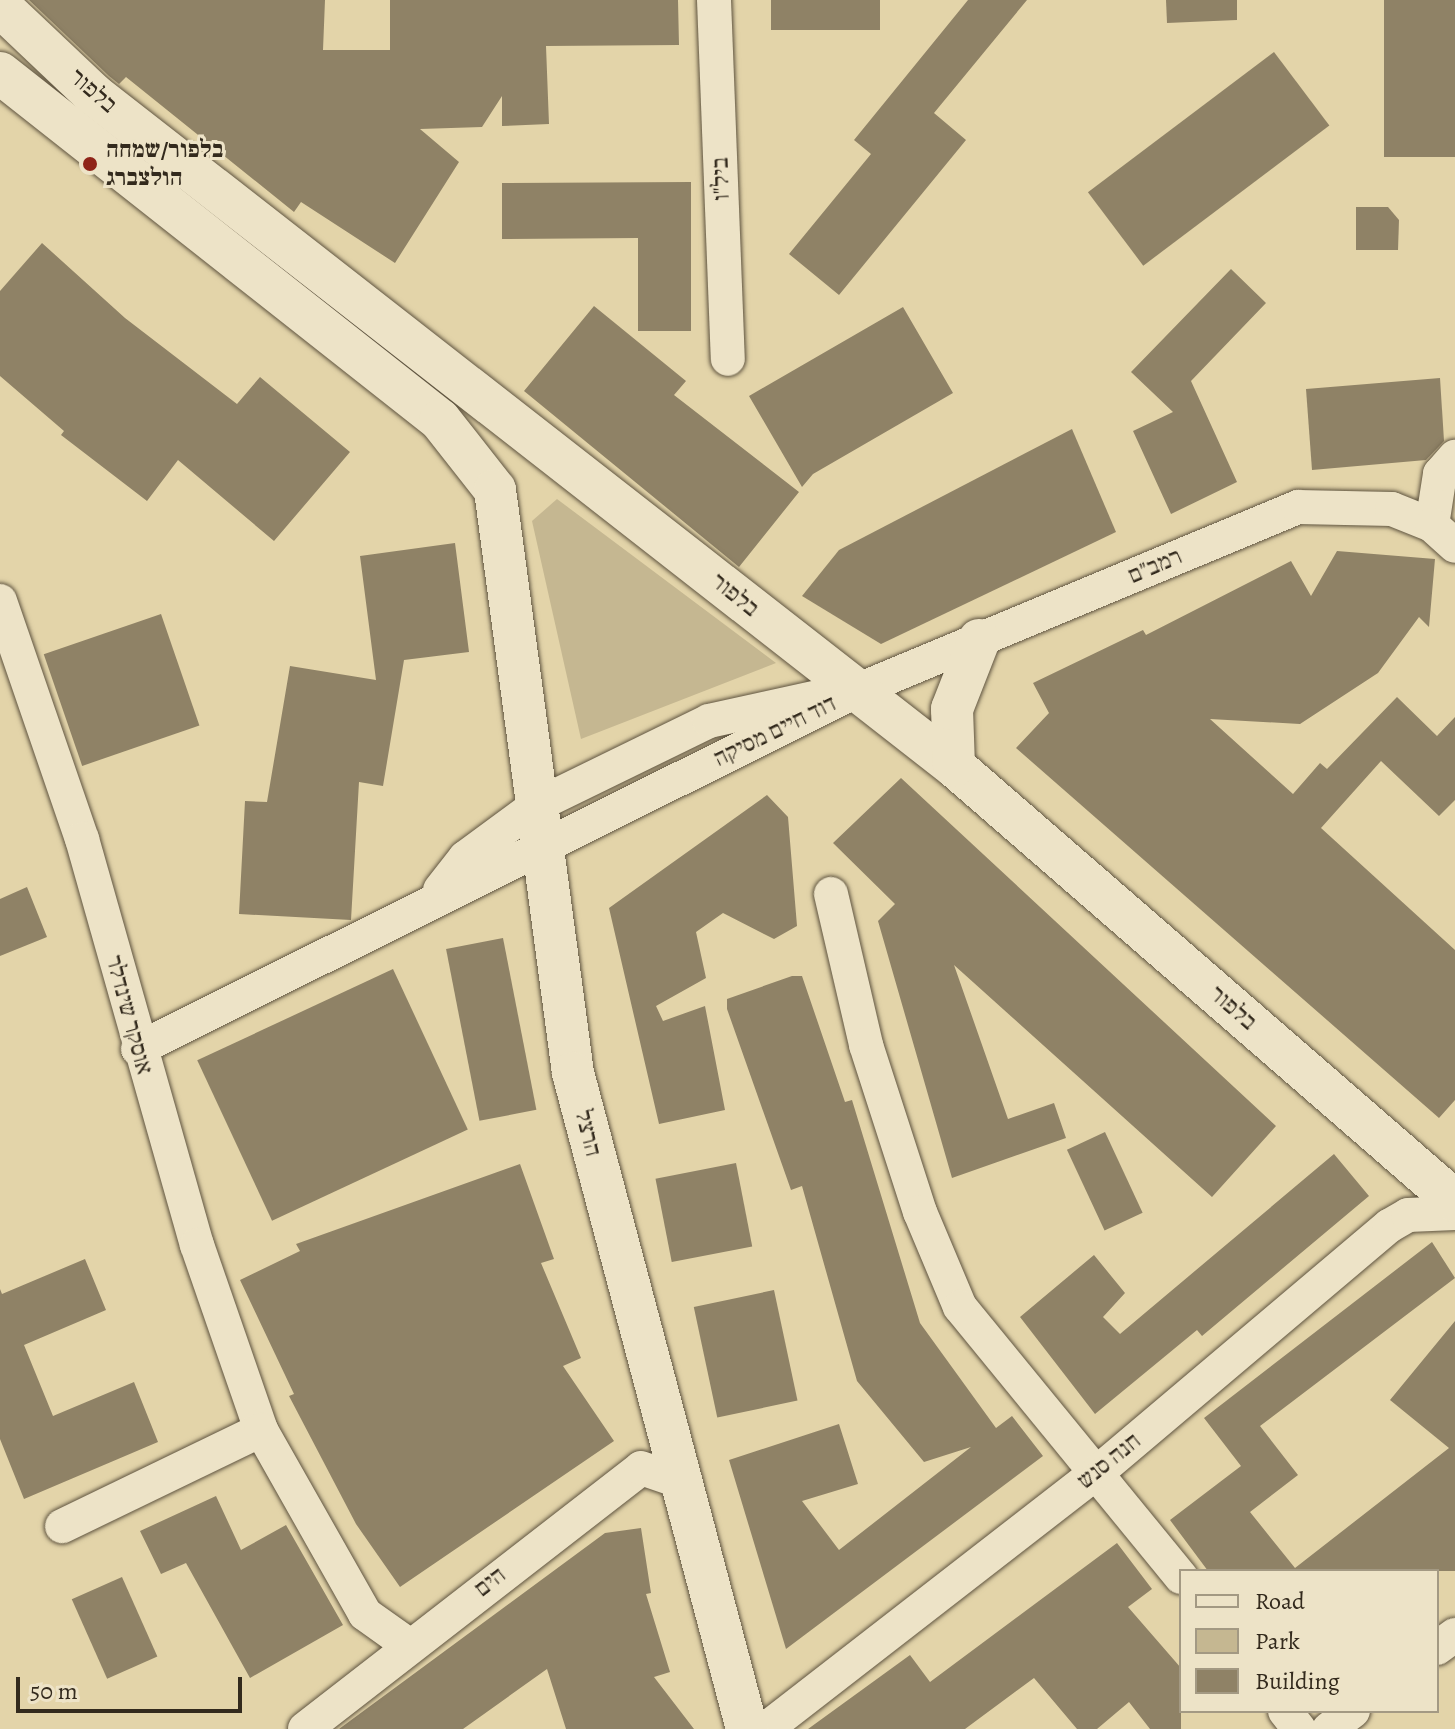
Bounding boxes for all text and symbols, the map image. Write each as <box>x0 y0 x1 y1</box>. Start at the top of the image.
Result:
street label: בלפור <box>63 63 123 119</box>
place label: בלפור/שמחה הולצברג <box>106 136 223 192</box>
marker: בלפור/שמחה הולצברג <box>81 155 99 173</box>
street label: ביל"ו <box>706 157 736 201</box>
street label: רמב"ם <box>1124 542 1186 590</box>
street label: בלפור <box>705 567 765 623</box>
street label: דוד חיים מסיקה <box>709 689 841 773</box>
street label: אוסקר שינדלר <box>99 952 159 1078</box>
street label: בלפור <box>1203 980 1263 1036</box>
street label: הרצל <box>568 1107 608 1159</box>
street label: חנה סנש <box>1071 1427 1147 1495</box>
street label: הים <box>468 1561 512 1603</box>
legend <box>1179 1569 1439 1713</box>
text: Road <box>1255 1585 1305 1617</box>
text: Park <box>1255 1625 1300 1657</box>
scale bar <box>20 1661 246 1711</box>
text: Building <box>1255 1665 1340 1697</box>
text: 50 m <box>30 1675 78 1707</box>

